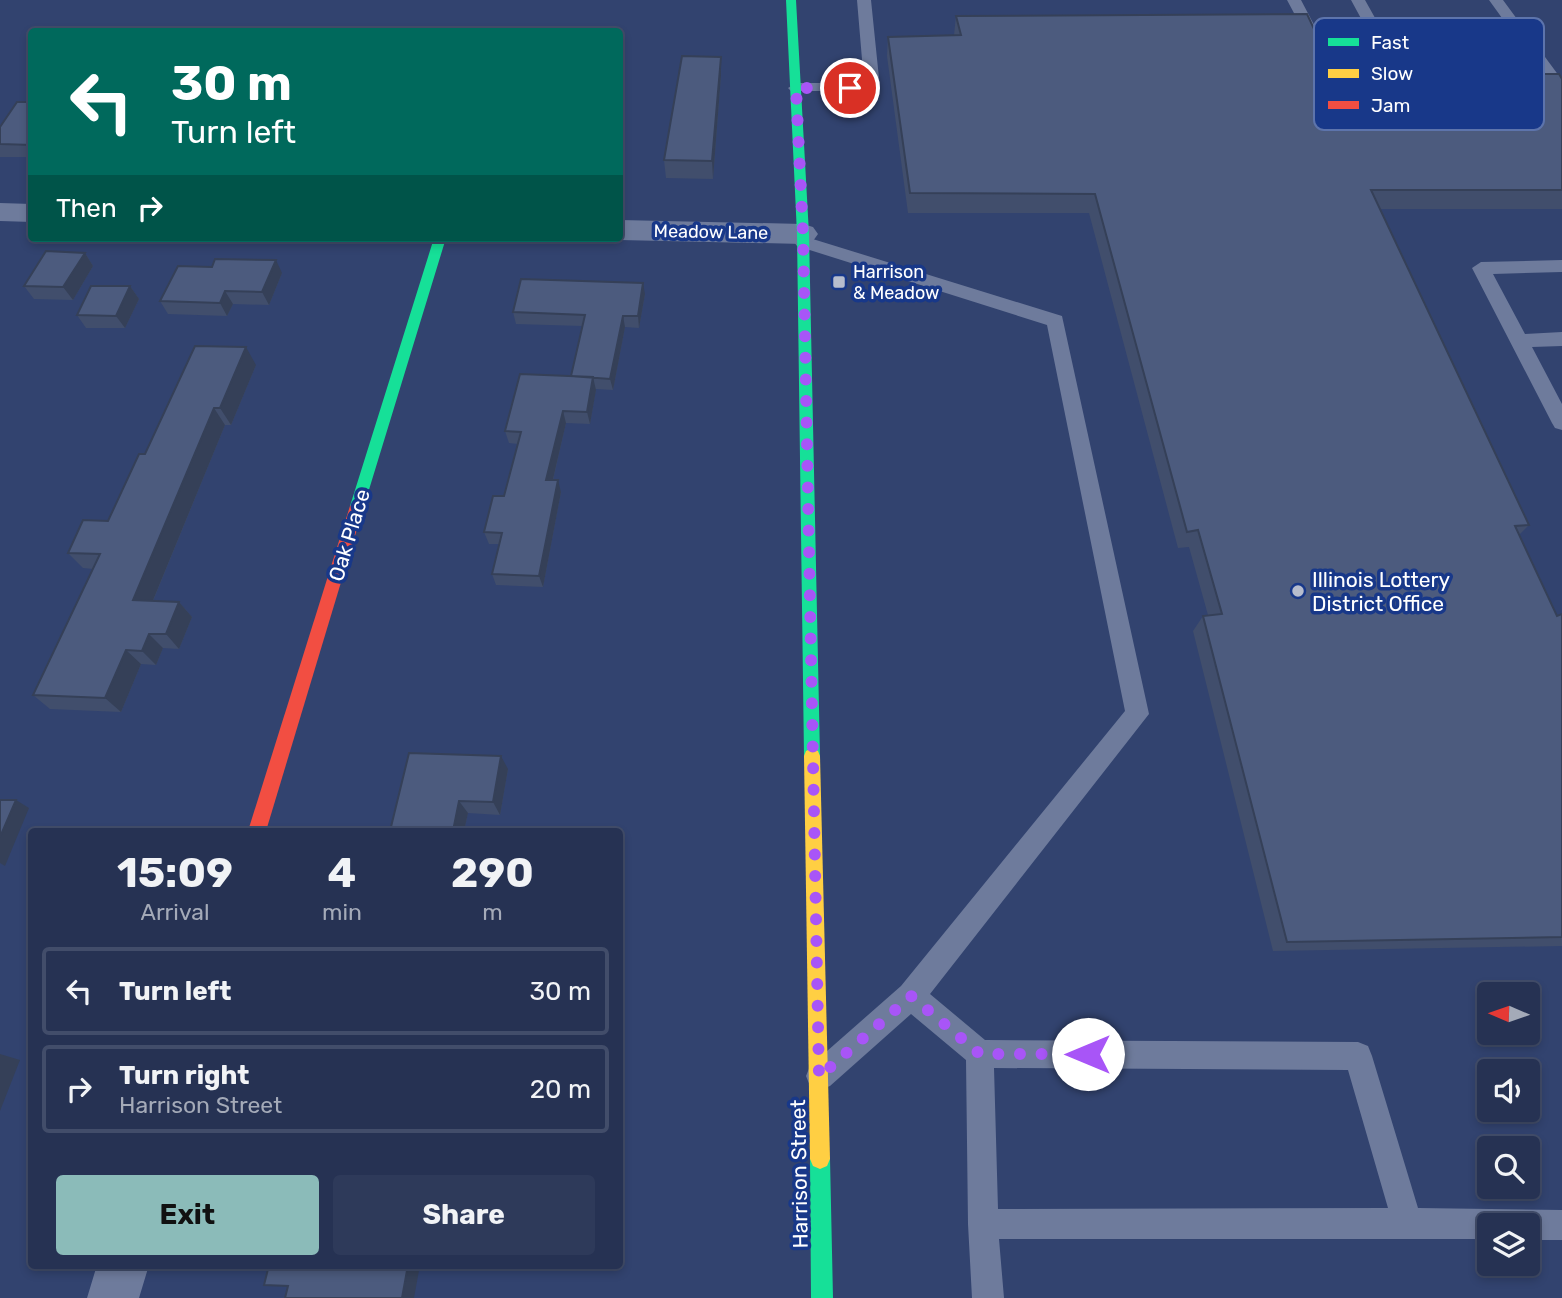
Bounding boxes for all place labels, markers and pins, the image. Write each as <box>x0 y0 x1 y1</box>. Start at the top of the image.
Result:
pin <box>820 58 880 118</box>
place label: Harrison & Meadow <box>853 261 939 304</box>
marker: Harrison & Meadow <box>831 274 847 290</box>
place label: Illinois Lottery District Office <box>1312 567 1450 616</box>
marker: Illinois Lottery District Office <box>1290 583 1306 599</box>

